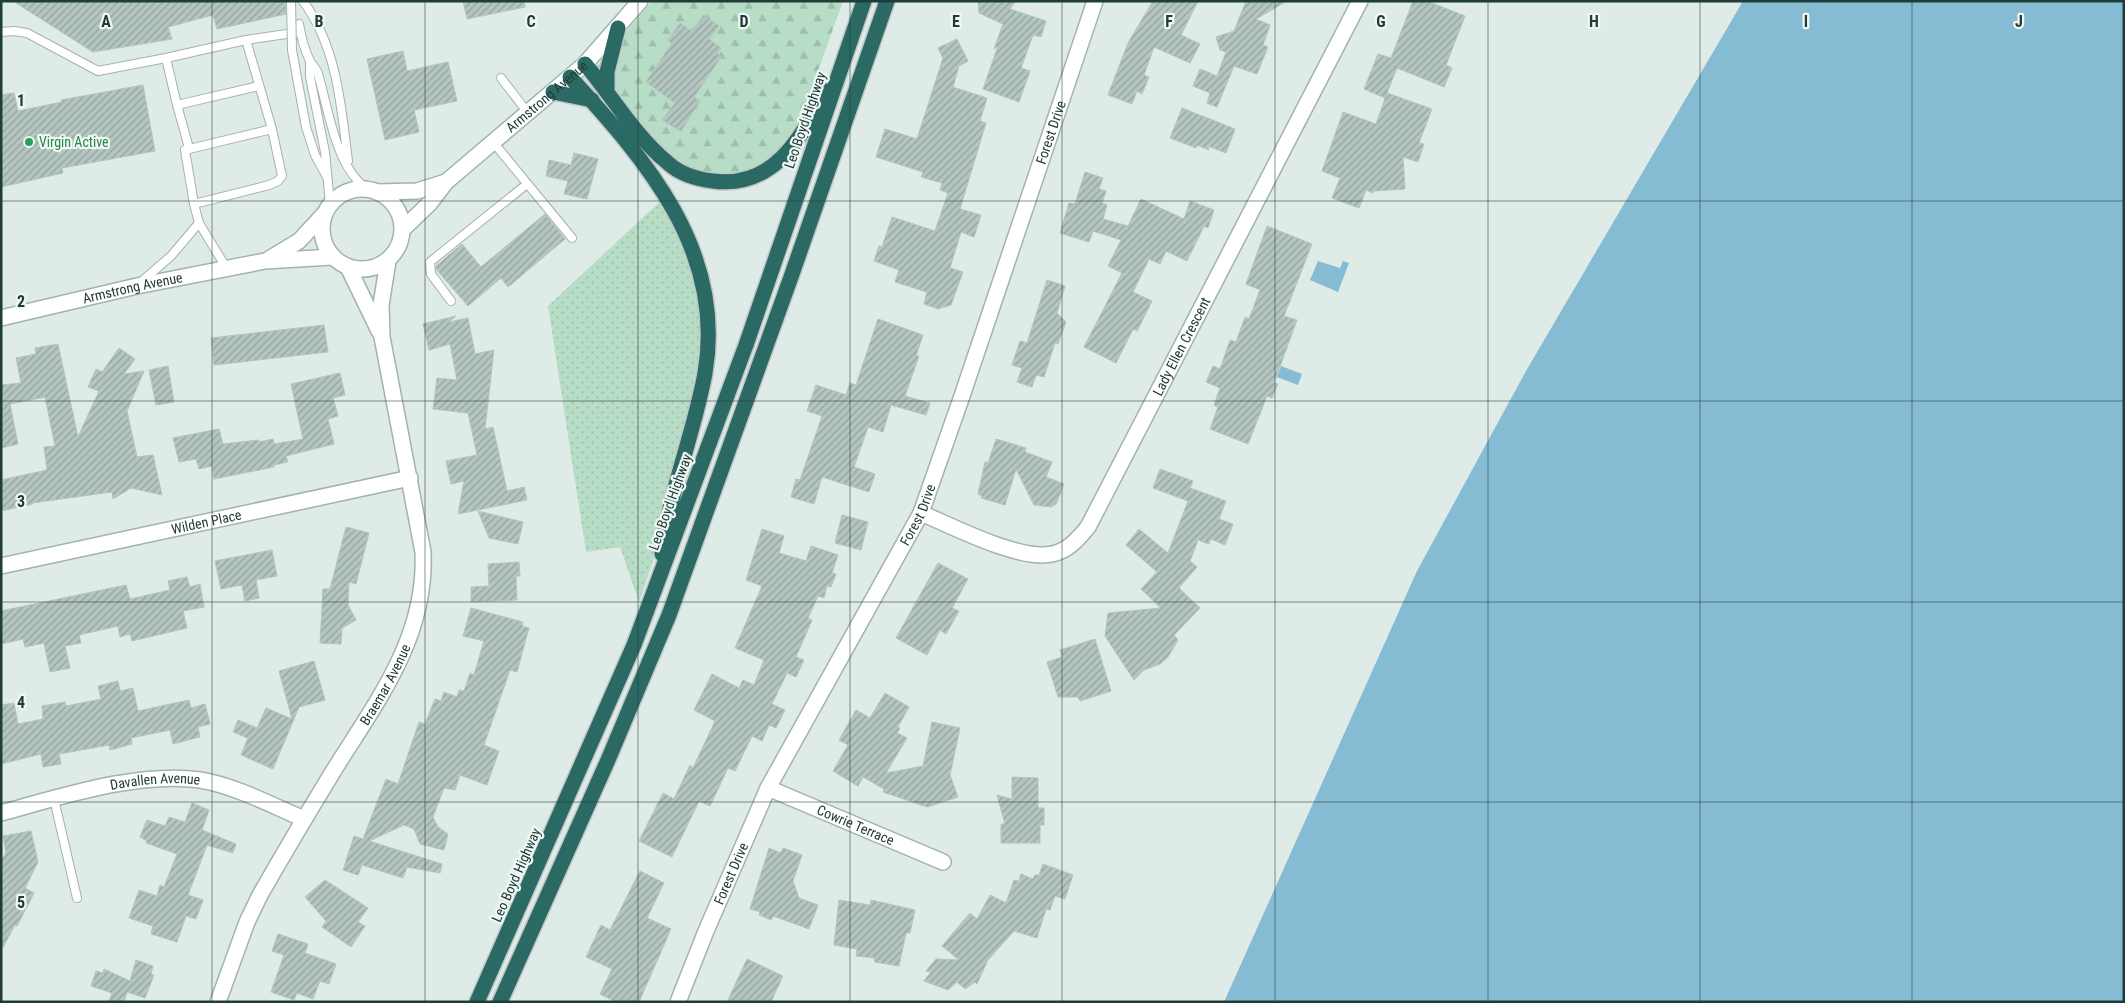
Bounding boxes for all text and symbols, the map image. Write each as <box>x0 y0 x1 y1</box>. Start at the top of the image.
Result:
text: A <box>101 12 111 31</box>
text: B <box>315 12 324 31</box>
text: C <box>526 12 536 31</box>
text: D <box>739 12 749 31</box>
text: E <box>952 12 960 31</box>
text: F <box>1165 12 1173 31</box>
text: G <box>1376 12 1386 31</box>
text: H <box>1589 12 1599 31</box>
text: I <box>1804 12 1808 31</box>
text: J <box>2015 12 2023 31</box>
street label: Armstrong Avenue <box>503 57 591 136</box>
street label: Leo Boyd Highway <box>781 69 829 170</box>
text: 1 <box>17 91 25 110</box>
street label: Forest Drive <box>1033 98 1069 166</box>
place label: Virgin Active <box>39 134 109 150</box>
marker: Virgin Active <box>23 136 35 148</box>
street label: Armstrong Avenue <box>81 269 184 307</box>
text: 2 <box>17 292 25 311</box>
street label: Lady Ellen Crescent <box>1149 295 1213 398</box>
street label: Leo Boyd Highway <box>645 452 695 552</box>
street label: Forest Drive <box>897 481 939 548</box>
text: 3 <box>17 492 25 511</box>
street label: Wilden Place <box>170 506 243 537</box>
street label: Braemar Avenue <box>357 641 414 728</box>
text: 4 <box>17 693 25 712</box>
street label: Davallen Avenue <box>109 770 202 793</box>
street label: Cowrie Terrace <box>814 802 897 849</box>
street label: Leo Boyd Highway <box>488 825 544 924</box>
street label: Forest Drive <box>710 840 752 907</box>
text: 5 <box>17 893 25 912</box>

